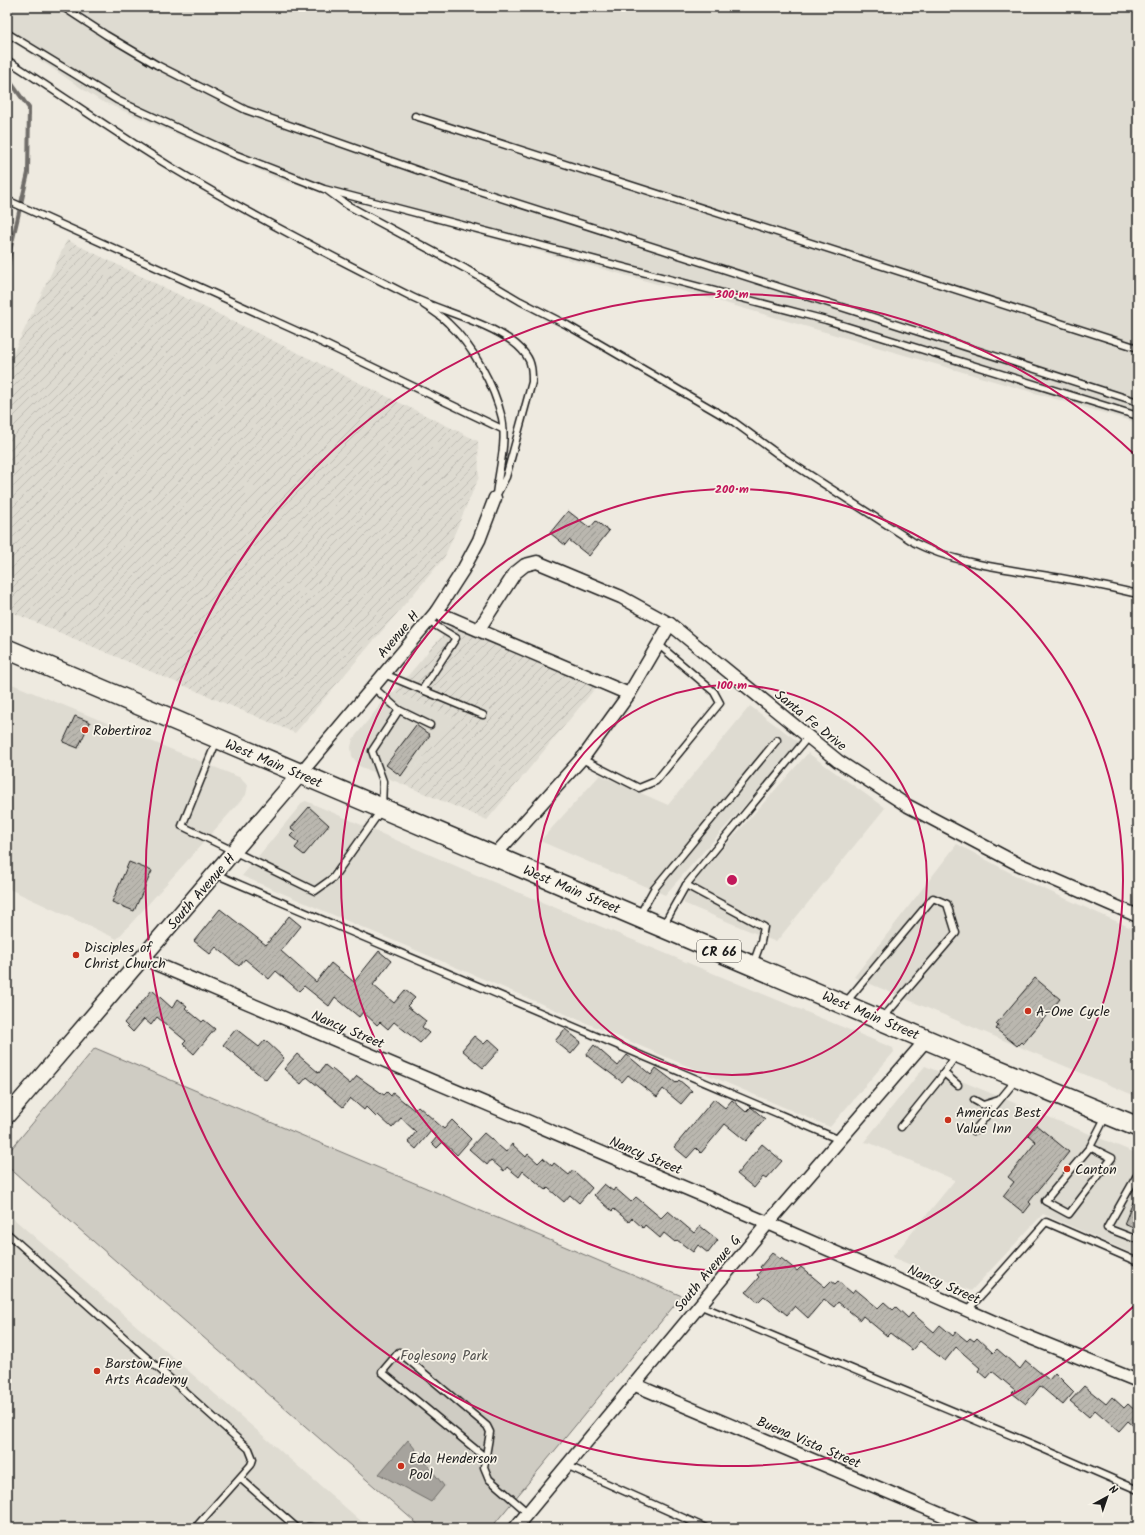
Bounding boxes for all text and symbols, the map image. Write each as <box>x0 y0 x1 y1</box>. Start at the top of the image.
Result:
text: 300 m <box>714 285 749 304</box>
text: 200 m <box>715 480 749 499</box>
street label: Avenue H <box>372 606 425 663</box>
text: 100 m <box>717 676 747 695</box>
street label: Santa Fe Drive <box>769 685 852 757</box>
place label: Robertiroz <box>93 720 152 742</box>
marker: Robertiroz <box>80 725 90 735</box>
street label: West Main Street <box>222 734 326 795</box>
street label: South Avenue H <box>162 848 241 935</box>
street label: West Main Street <box>520 860 624 921</box>
centre of rings <box>725 873 739 887</box>
place label: Disciples of Christ Church <box>84 937 166 975</box>
road number: CR 66 <box>697 940 741 962</box>
marker: Disciples of Christ Church <box>71 950 81 960</box>
street label: West Main Street <box>819 986 923 1047</box>
place label: A-One Cycle <box>1036 1001 1111 1023</box>
street label: Nancy Street <box>308 1005 388 1055</box>
marker: A-One Cycle <box>1023 1006 1033 1016</box>
place label: Americas Best Value Inn <box>956 1102 1041 1140</box>
marker: Americas Best Value Inn <box>943 1115 953 1125</box>
street label: Nancy Street <box>606 1131 686 1181</box>
place label: Canton <box>1075 1159 1117 1181</box>
marker: Canton <box>1062 1164 1072 1174</box>
street label: South Avenue G <box>669 1230 747 1317</box>
street label: Nancy Street <box>904 1259 984 1311</box>
park label: Foglesong Park <box>400 1345 488 1367</box>
place label: Barstow Fine Arts Academy <box>105 1353 188 1391</box>
marker: Barstow Fine Arts Academy <box>92 1366 102 1376</box>
street label: Buena Vista Street <box>753 1411 865 1475</box>
place label: Eda Henderson Pool <box>409 1448 497 1486</box>
marker: Eda Henderson Pool <box>396 1461 406 1471</box>
north arrow <box>1087 1477 1127 1517</box>
text: N <box>1104 1481 1121 1499</box>

